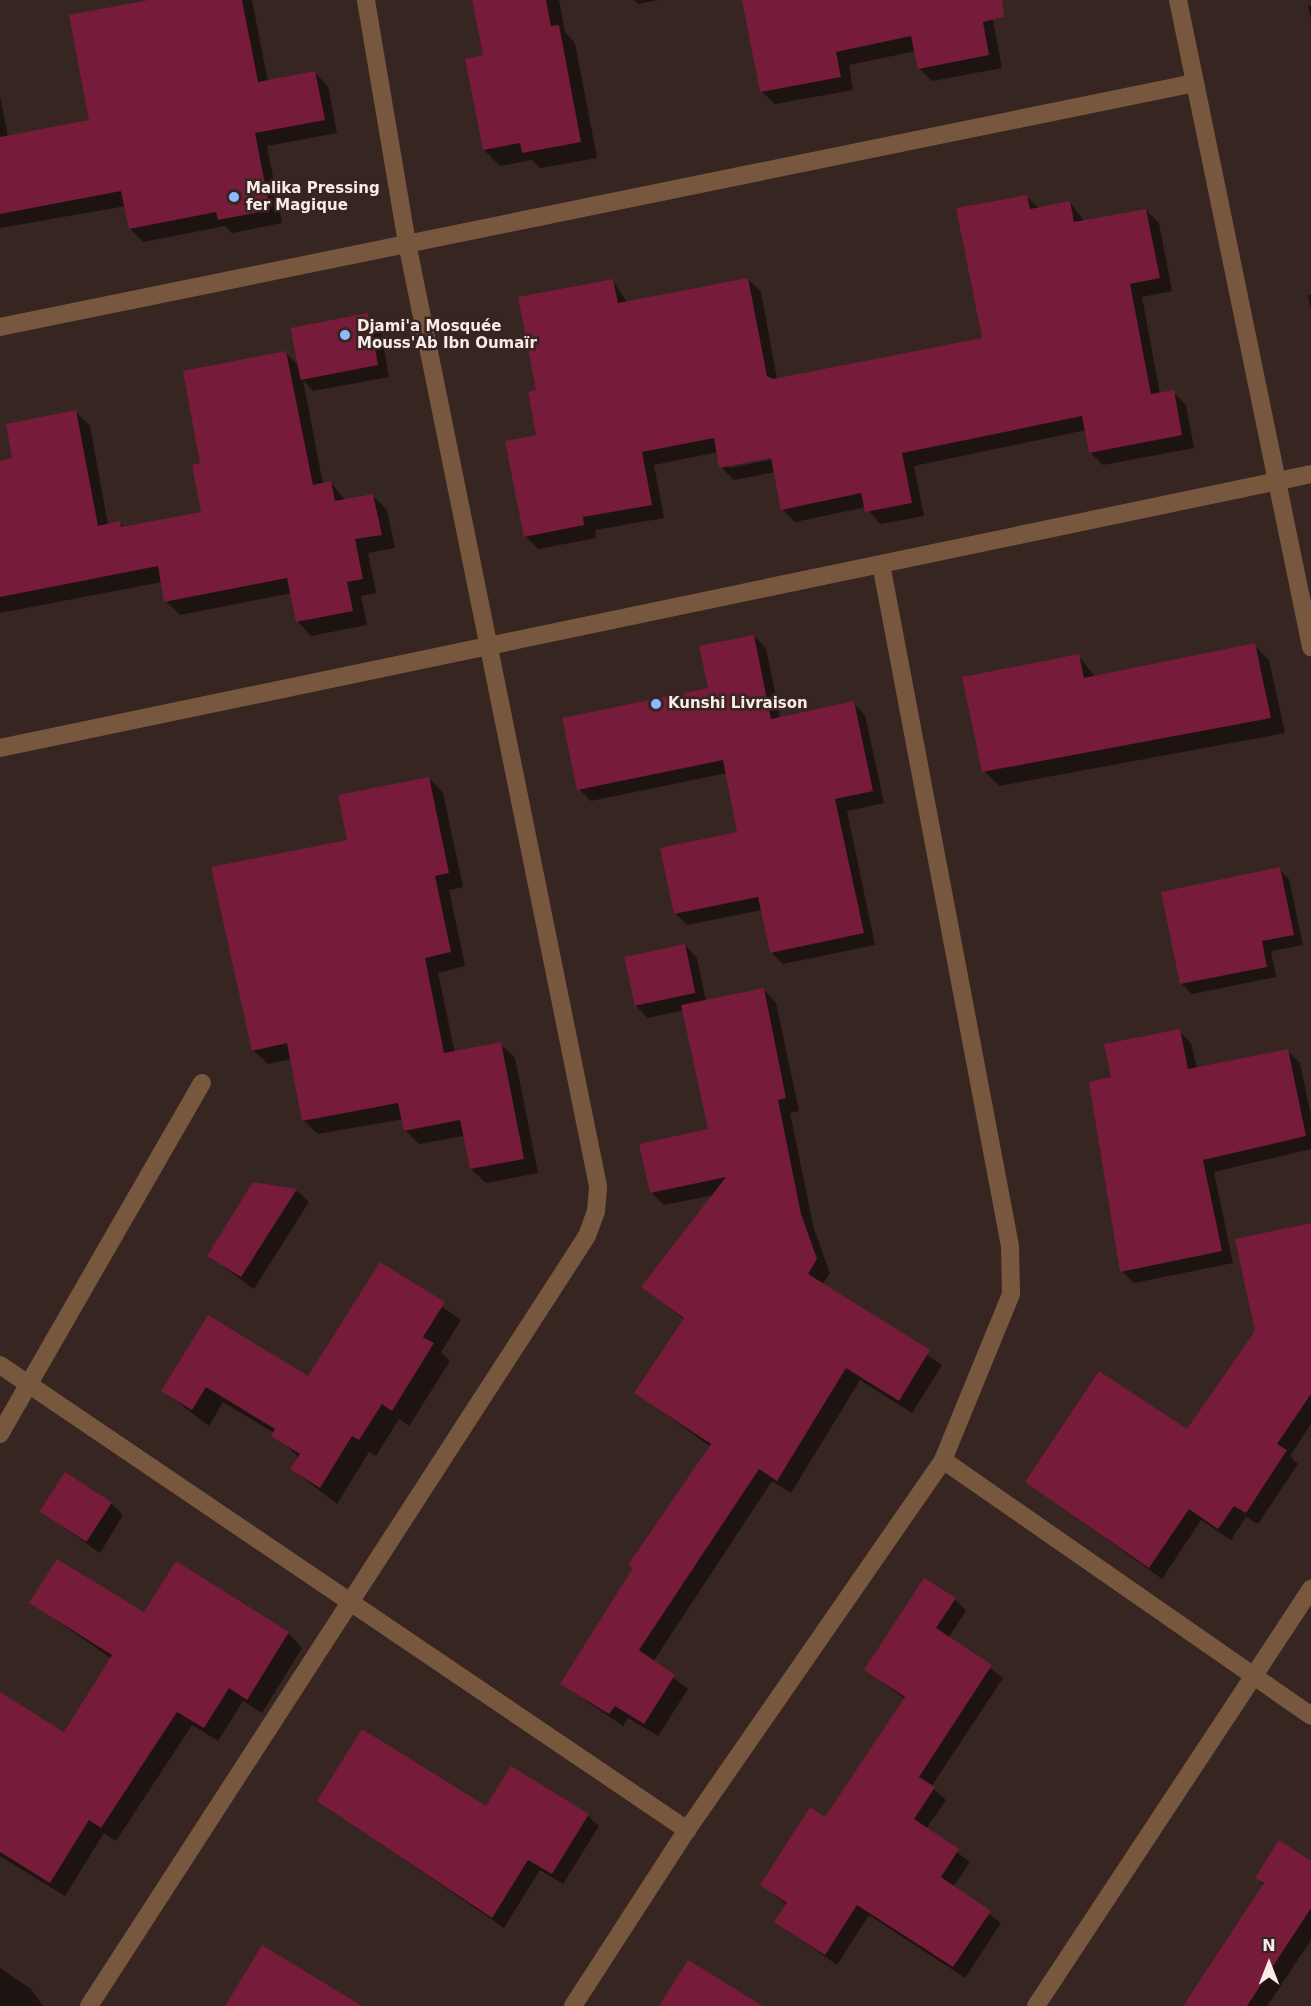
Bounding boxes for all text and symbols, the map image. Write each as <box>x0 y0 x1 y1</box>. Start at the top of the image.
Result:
place label: Malika Pressing fer Magique <box>246 179 380 214</box>
marker: Malika Pressing fer Magique <box>227 190 241 204</box>
place label: Djami'a Mosquée Mouss'Ab Ibn Oumaïr <box>357 317 537 352</box>
marker: Djami'a Mosquée Mouss'Ab Ibn Oumaïr <box>338 328 352 342</box>
place label: Kunshi Livraison <box>668 695 808 713</box>
marker: Kunshi Livraison <box>649 697 663 711</box>
north arrow <box>1239 1934 1299 1994</box>
text: N <box>1262 1936 1276 1955</box>

